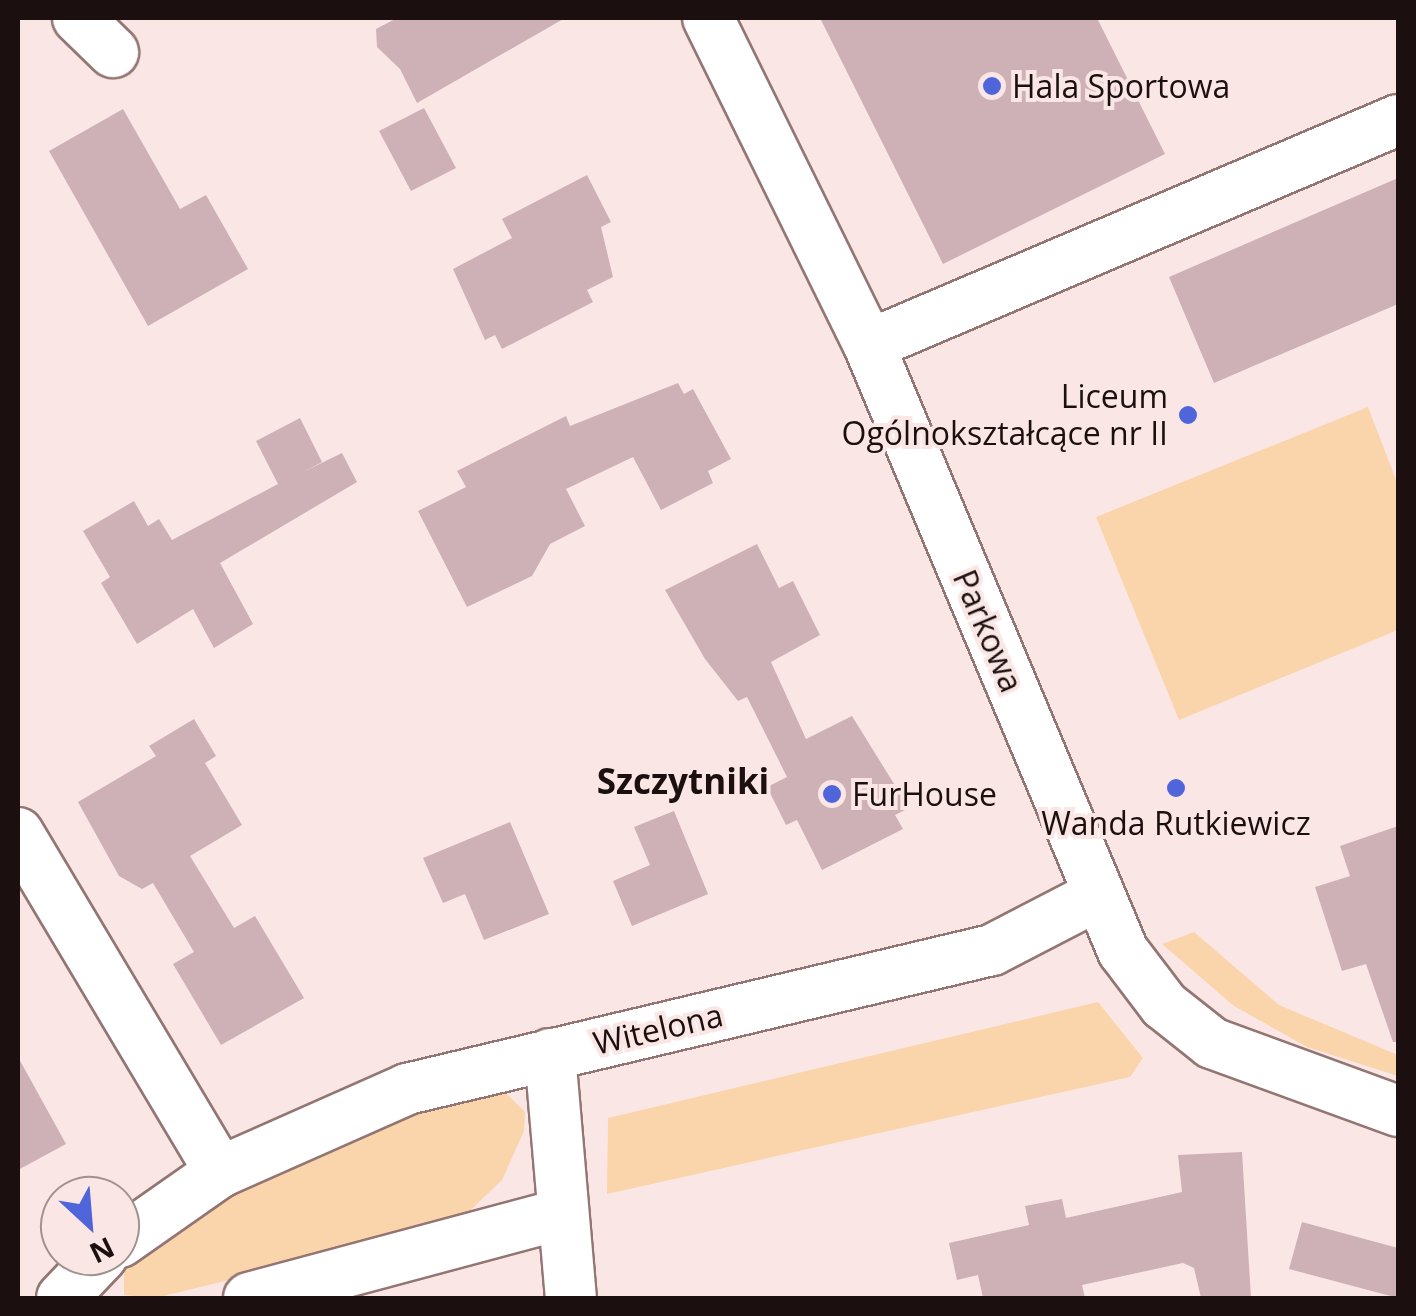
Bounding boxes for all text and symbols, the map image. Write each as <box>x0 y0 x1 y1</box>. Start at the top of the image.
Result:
place label: Hala Sportowa <box>1012 67 1230 105</box>
marker: Hala Sportowa <box>981 75 1003 97</box>
place label: Liceum Ogólnokształcące nr II <box>842 378 1168 453</box>
marker: Liceum Ogólnokształcące nr II <box>1177 404 1199 426</box>
street label: Parkowa <box>945 564 1031 698</box>
district label: Szczytniki <box>597 760 769 802</box>
place label: FurHouse <box>852 775 997 813</box>
marker: Wanda Rutkiewicz <box>1165 777 1187 799</box>
marker: FurHouse <box>821 783 843 805</box>
place label: Wanda Rutkiewicz <box>1041 804 1311 842</box>
street label: Witelona <box>590 995 726 1063</box>
north arrow <box>40 1176 140 1276</box>
text: N <box>84 1229 121 1273</box>

